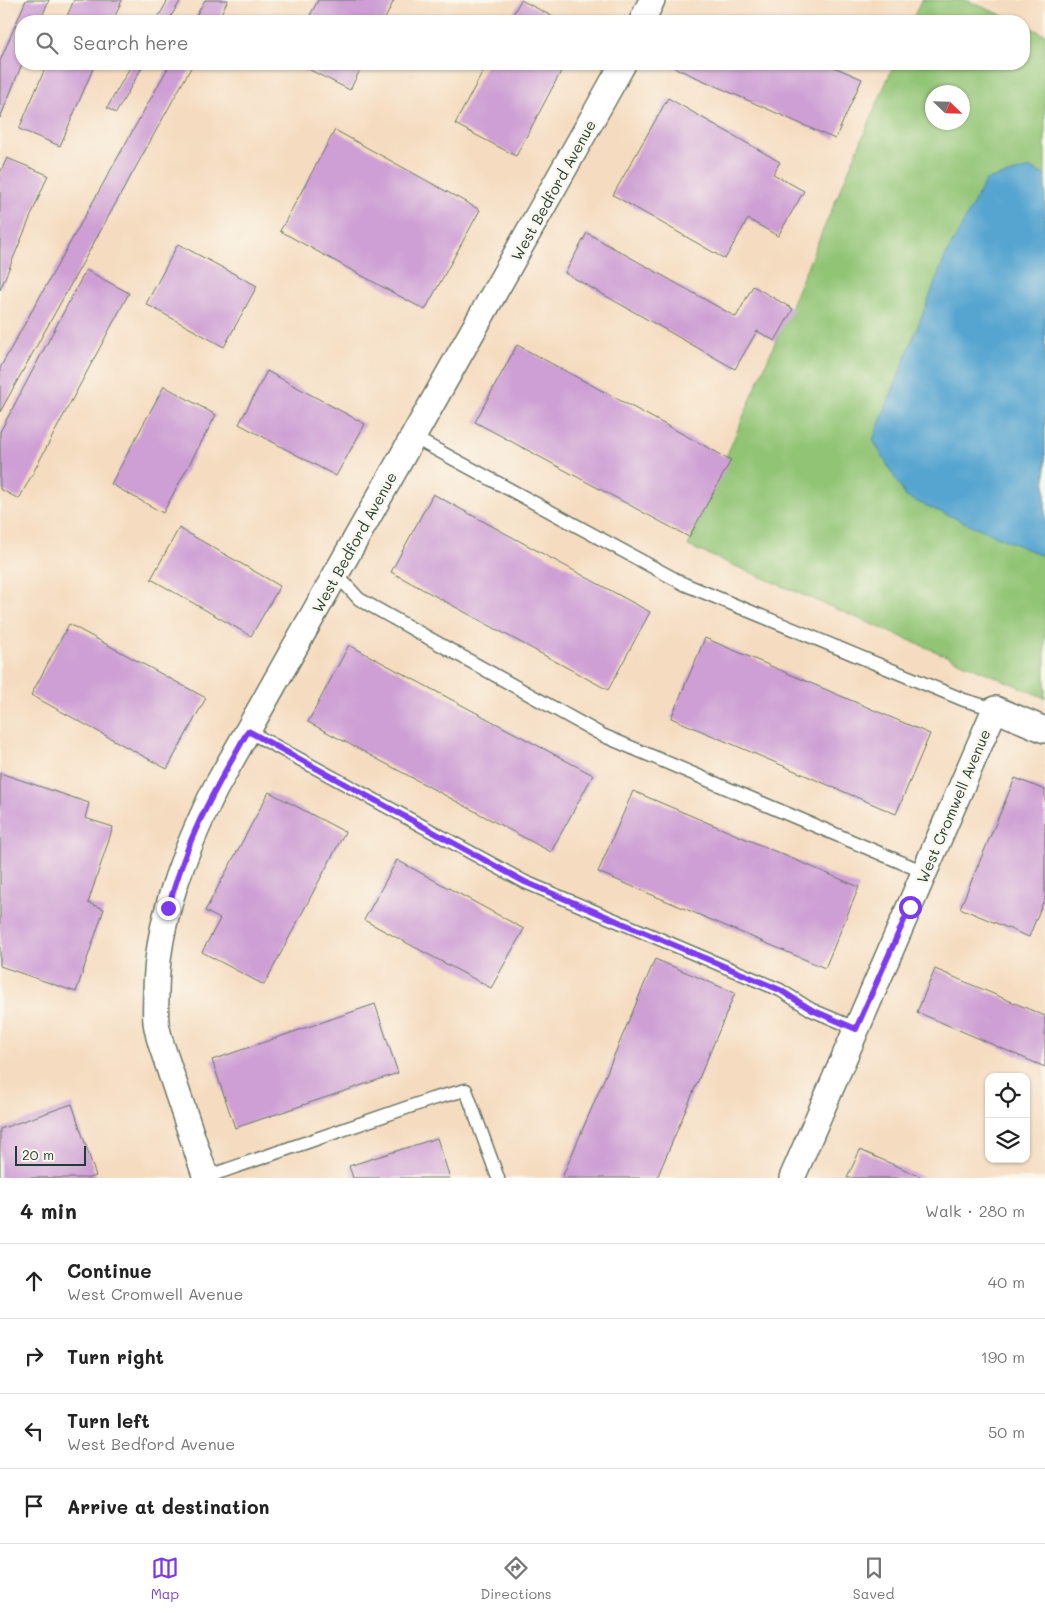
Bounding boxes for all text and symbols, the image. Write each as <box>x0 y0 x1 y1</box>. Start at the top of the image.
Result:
search box <box>15 15 1030 70</box>
icon: search <box>33 29 61 57</box>
text: Search here <box>73 30 189 55</box>
north arrow <box>925 85 970 130</box>
street label: West Bedford Avenue <box>506 116 600 264</box>
street label: West Bedford Avenue <box>307 468 401 616</box>
street label: West Cromwell Avenue <box>911 726 995 886</box>
route start <box>899 896 922 919</box>
route end <box>157 897 180 920</box>
map controls <box>985 1073 1030 1163</box>
button: locate <box>985 1073 1030 1118</box>
button: layers <box>985 1118 1030 1163</box>
scale bar <box>15 1143 86 1166</box>
text: 20 m <box>22 1145 54 1164</box>
text: 4 min <box>20 1197 77 1224</box>
text: Walk · 280 m <box>925 1200 1025 1221</box>
text: Continue <box>67 1258 152 1283</box>
icon: ahead <box>20 1267 48 1295</box>
text: 40 m <box>988 1271 1025 1292</box>
text: West Cromwell Avenue <box>67 1283 243 1304</box>
icon: right <box>20 1342 48 1370</box>
text: Turn right <box>67 1344 164 1369</box>
text: 190 m <box>981 1346 1025 1367</box>
text: Turn left <box>67 1408 150 1433</box>
icon: left <box>20 1417 48 1445</box>
text: 50 m <box>988 1421 1025 1442</box>
text: West Bedford Avenue <box>67 1433 235 1454</box>
icon: arrive <box>20 1492 48 1520</box>
text: Arrive at destination <box>67 1494 270 1519</box>
tab: Map <box>151 1554 179 1603</box>
tab: Directions <box>480 1554 552 1603</box>
tab: Saved <box>853 1554 894 1603</box>

